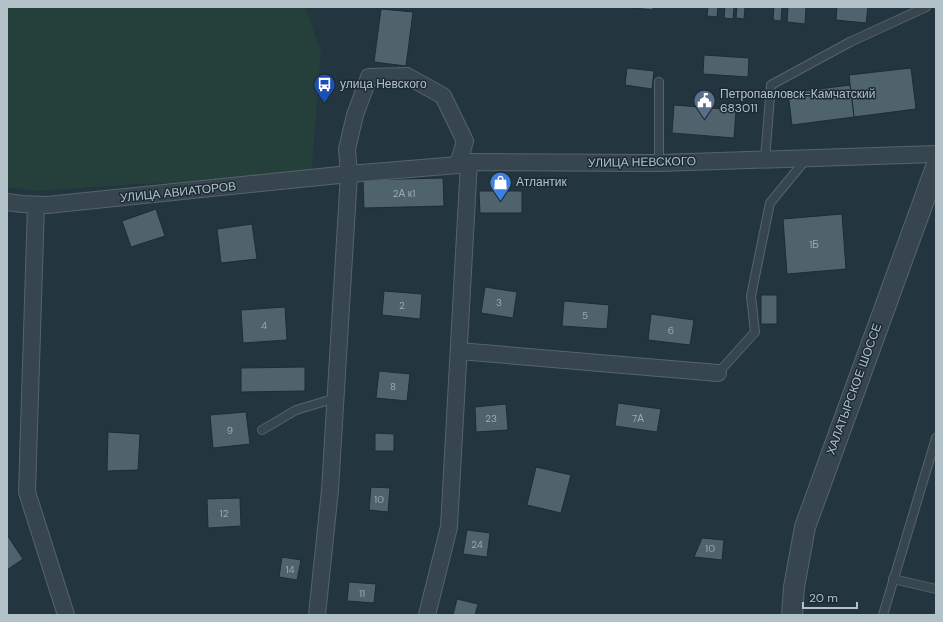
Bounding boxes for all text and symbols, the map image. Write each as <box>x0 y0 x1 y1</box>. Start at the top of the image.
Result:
bus stop icon: улица Невского <box>312 71 338 104</box>
place label: улица Невского <box>340 76 427 92</box>
place label: Петропавловск-Камчатский 683011 <box>720 86 875 116</box>
public building icon: Петропавловск-Камчатский 683011 <box>691 88 717 121</box>
street label: УЛИЦА НЕВСКОГО <box>588 153 696 171</box>
shop icon: Атлантик <box>488 169 514 202</box>
place label: Атлантик <box>516 174 567 190</box>
street label: УЛИЦА АВИАТОРОВ <box>119 178 237 206</box>
house number: 2А к1 <box>393 187 415 200</box>
house number: 1Б <box>809 238 819 251</box>
house number: 3 <box>496 296 502 309</box>
house number: 2 <box>399 299 405 312</box>
house number: 5 <box>582 309 588 322</box>
house number: 4 <box>261 319 267 332</box>
street label: ХАЛАТЫРСКОЕ ШОССЕ <box>823 321 885 457</box>
house number: 6 <box>668 324 674 337</box>
house number: 8 <box>390 380 396 393</box>
house number: 23 <box>485 412 497 425</box>
house number: 7А <box>632 412 644 425</box>
house number: 9 <box>227 424 233 437</box>
house number: 10 <box>374 493 384 506</box>
house number: 12 <box>220 507 229 520</box>
house number: 24 <box>471 538 483 551</box>
house number: 10 <box>705 542 715 555</box>
house number: 14 <box>285 563 295 576</box>
scale bar <box>803 584 857 610</box>
house number: 11 <box>359 587 365 600</box>
text: 20 m <box>809 590 838 606</box>

